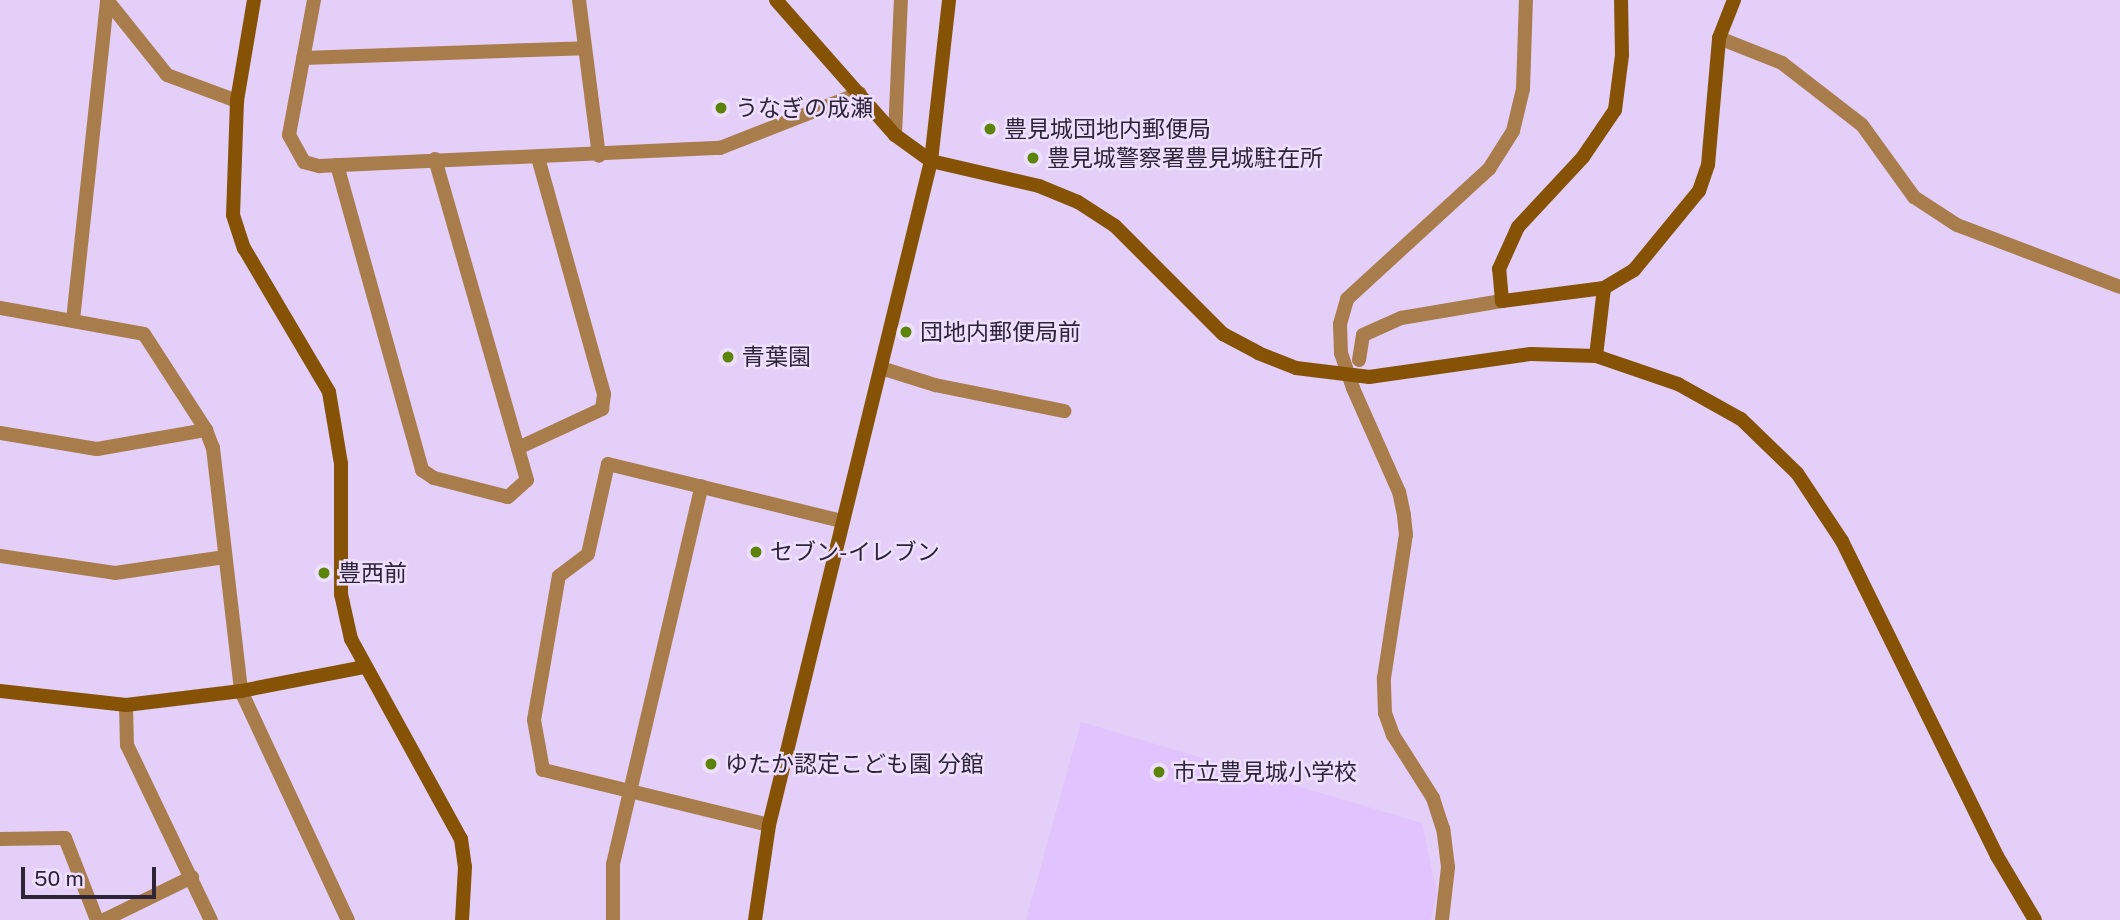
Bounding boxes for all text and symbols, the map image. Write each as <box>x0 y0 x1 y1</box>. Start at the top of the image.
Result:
place label: うなぎの成瀬 <box>735 94 873 122</box>
marker: うなぎの成瀬 <box>713 100 729 116</box>
place label: 豊見城団地内郵便局 <box>1004 115 1211 143</box>
marker: 豊見城団地内郵便局 <box>982 121 998 137</box>
place label: 豊見城警察署豊見城駐在所 <box>1047 144 1323 172</box>
marker: 豊見城警察署豊見城駐在所 <box>1025 150 1041 166</box>
place label: 団地内郵便局前 <box>920 318 1081 346</box>
marker: 団地内郵便局前 <box>898 324 914 340</box>
place label: 青葉園 <box>742 343 811 371</box>
marker: 青葉園 <box>720 349 736 365</box>
place label: セブン-イレブン <box>770 538 940 566</box>
marker: セブン-イレブン <box>748 544 764 560</box>
place label: 豊西前 <box>338 559 407 587</box>
marker: 豊西前 <box>316 565 332 581</box>
place label: ゆたか認定こども園 分館 <box>725 750 984 778</box>
marker: ゆたか認定こども園 分館 <box>703 756 719 772</box>
place label: 市立豊見城小学校 <box>1173 758 1357 786</box>
marker: 市立豊見城小学校 <box>1151 764 1167 780</box>
scale bar <box>24 853 159 897</box>
text: 50 m <box>34 866 84 891</box>

